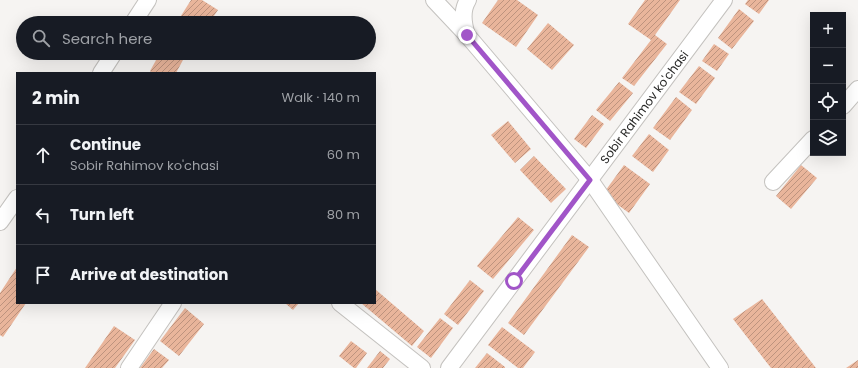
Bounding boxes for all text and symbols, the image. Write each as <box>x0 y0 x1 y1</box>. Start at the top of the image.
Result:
map controls <box>810 12 846 156</box>
button: + <box>810 12 846 48</box>
search box <box>16 16 376 60</box>
route end <box>458 26 476 44</box>
icon: search <box>30 27 52 49</box>
text: Search here <box>62 28 152 49</box>
street label: Sobir Rahimov ko'chasi <box>596 47 692 167</box>
button: − <box>810 48 846 84</box>
button: locate <box>810 84 846 120</box>
text: 2 min <box>32 86 80 110</box>
text: Walk · 140 m <box>282 88 360 107</box>
button: layers <box>810 120 846 156</box>
text: Continue <box>70 134 141 155</box>
icon: ahead <box>32 144 54 166</box>
text: 60 m <box>327 145 360 164</box>
text: Sobir Rahimov ko'chasi <box>70 156 219 175</box>
icon: left <box>32 204 54 226</box>
text: Turn left <box>70 204 134 225</box>
text: 80 m <box>327 205 360 224</box>
icon: arrive <box>32 264 54 286</box>
text: Arrive at destination <box>70 264 228 285</box>
route start <box>505 272 523 290</box>

